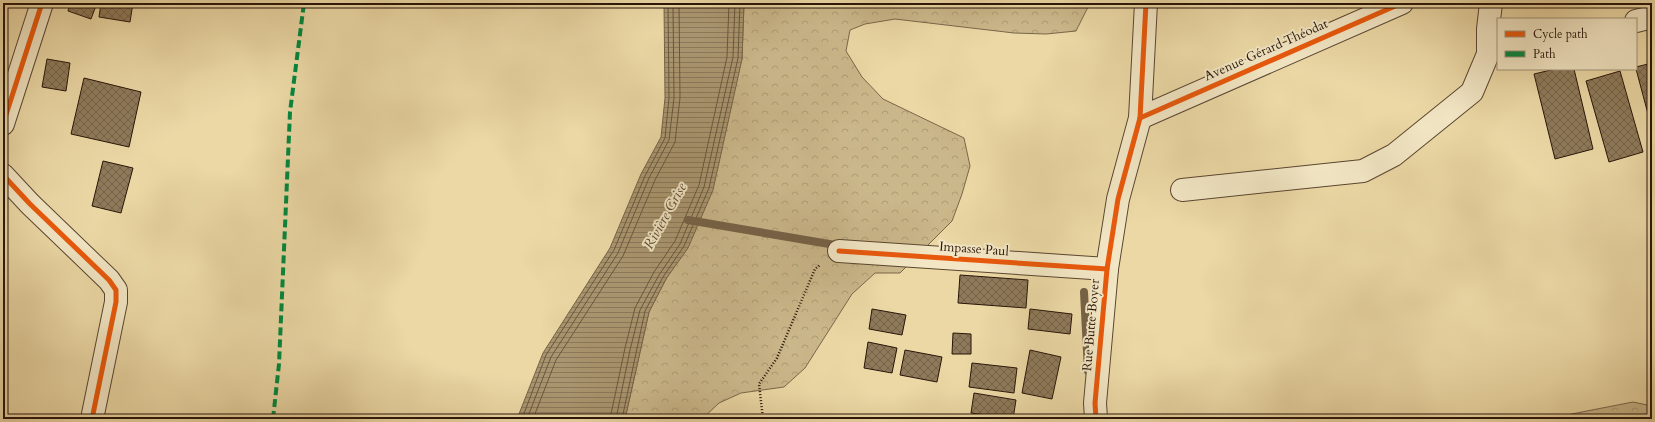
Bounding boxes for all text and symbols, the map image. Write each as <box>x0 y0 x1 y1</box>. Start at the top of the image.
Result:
street label: Avenue Gérard Théodat <box>1201 15 1331 85</box>
legend <box>1497 18 1637 70</box>
text: Cycle path <box>1533 26 1588 42</box>
text: Path <box>1533 46 1556 62</box>
water label: Rivière Grise <box>639 179 691 252</box>
street label: Impasse Paul <box>939 238 1010 260</box>
street label: Rue Butte Boyer <box>1078 278 1104 372</box>

